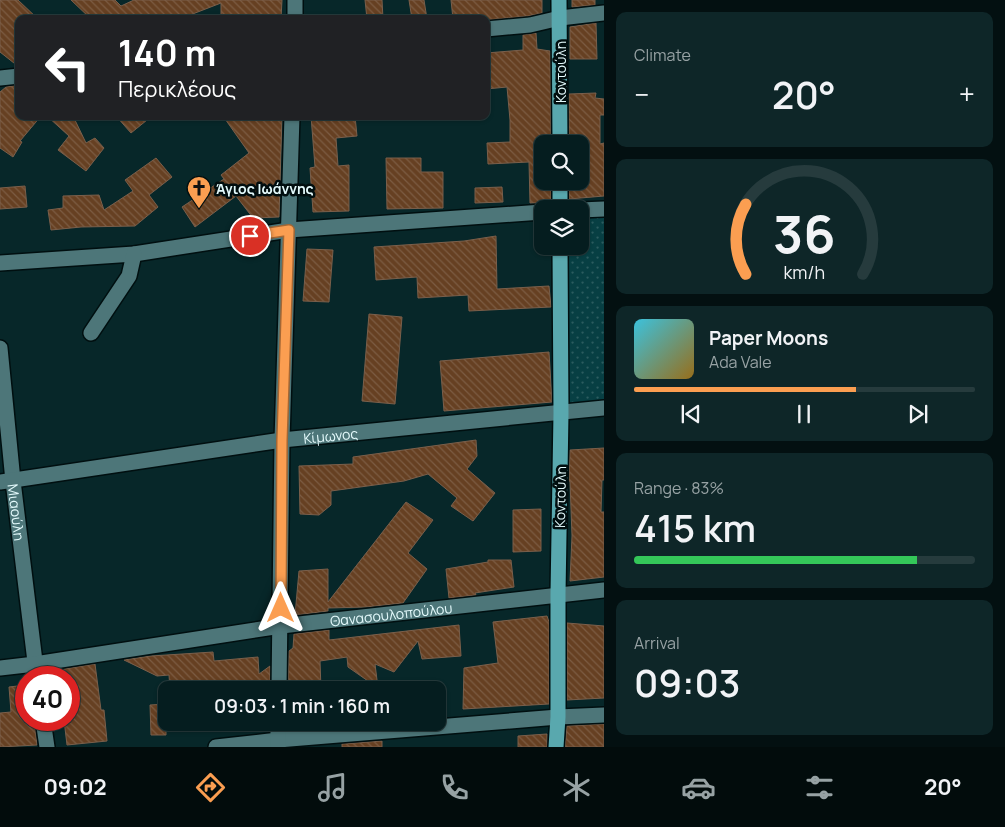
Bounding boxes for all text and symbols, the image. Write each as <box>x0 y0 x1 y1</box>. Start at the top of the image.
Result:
text: 140 m <box>118 29 216 77</box>
icon: left <box>35 35 100 100</box>
street label: Κοντούλη <box>551 41 570 103</box>
text: Climate <box>634 44 691 66</box>
text: 20° <box>772 68 836 120</box>
text: Περικλέους <box>118 74 236 104</box>
text: − <box>634 75 649 113</box>
text: + <box>959 75 975 113</box>
map controls <box>534 135 589 255</box>
button: search <box>534 135 589 190</box>
church icon: Άγιος Ιωάννης <box>186 175 212 209</box>
place label: Άγιος Ιωάννης <box>216 179 314 198</box>
text: 36 <box>773 198 836 269</box>
button: layers <box>534 200 589 255</box>
pin <box>229 215 271 257</box>
icon: arrive <box>236 222 264 250</box>
text: km/h <box>784 260 825 284</box>
text: Paper Moons <box>709 325 828 351</box>
text: Ada Vale <box>709 351 772 373</box>
icon: previous <box>677 400 705 428</box>
icon: pause <box>790 400 818 428</box>
icon: next <box>904 400 932 428</box>
street label: Κίμωνος <box>302 423 359 447</box>
street label: Κοντούλη <box>550 466 570 528</box>
text: Range · 83% <box>634 477 724 499</box>
street label: Μιαούλη <box>4 483 30 542</box>
text: 415 km <box>634 501 756 553</box>
position arrow <box>254 581 306 633</box>
street label: Θανασουλοπούλου <box>329 597 453 630</box>
text: Arrival <box>634 632 680 654</box>
text: 09:03 <box>634 656 741 708</box>
speed limit sign: 40 <box>15 666 80 731</box>
text: 09:03 · 1 min · 160 m <box>214 693 390 719</box>
icon: directions <box>193 770 228 805</box>
icon: music <box>315 770 350 805</box>
icon: phone <box>437 770 472 805</box>
icon: climate <box>559 770 594 805</box>
icon: car <box>681 770 716 805</box>
icon: filters <box>802 770 837 805</box>
text: 09:02 <box>43 772 107 802</box>
text: 20° <box>924 772 962 802</box>

